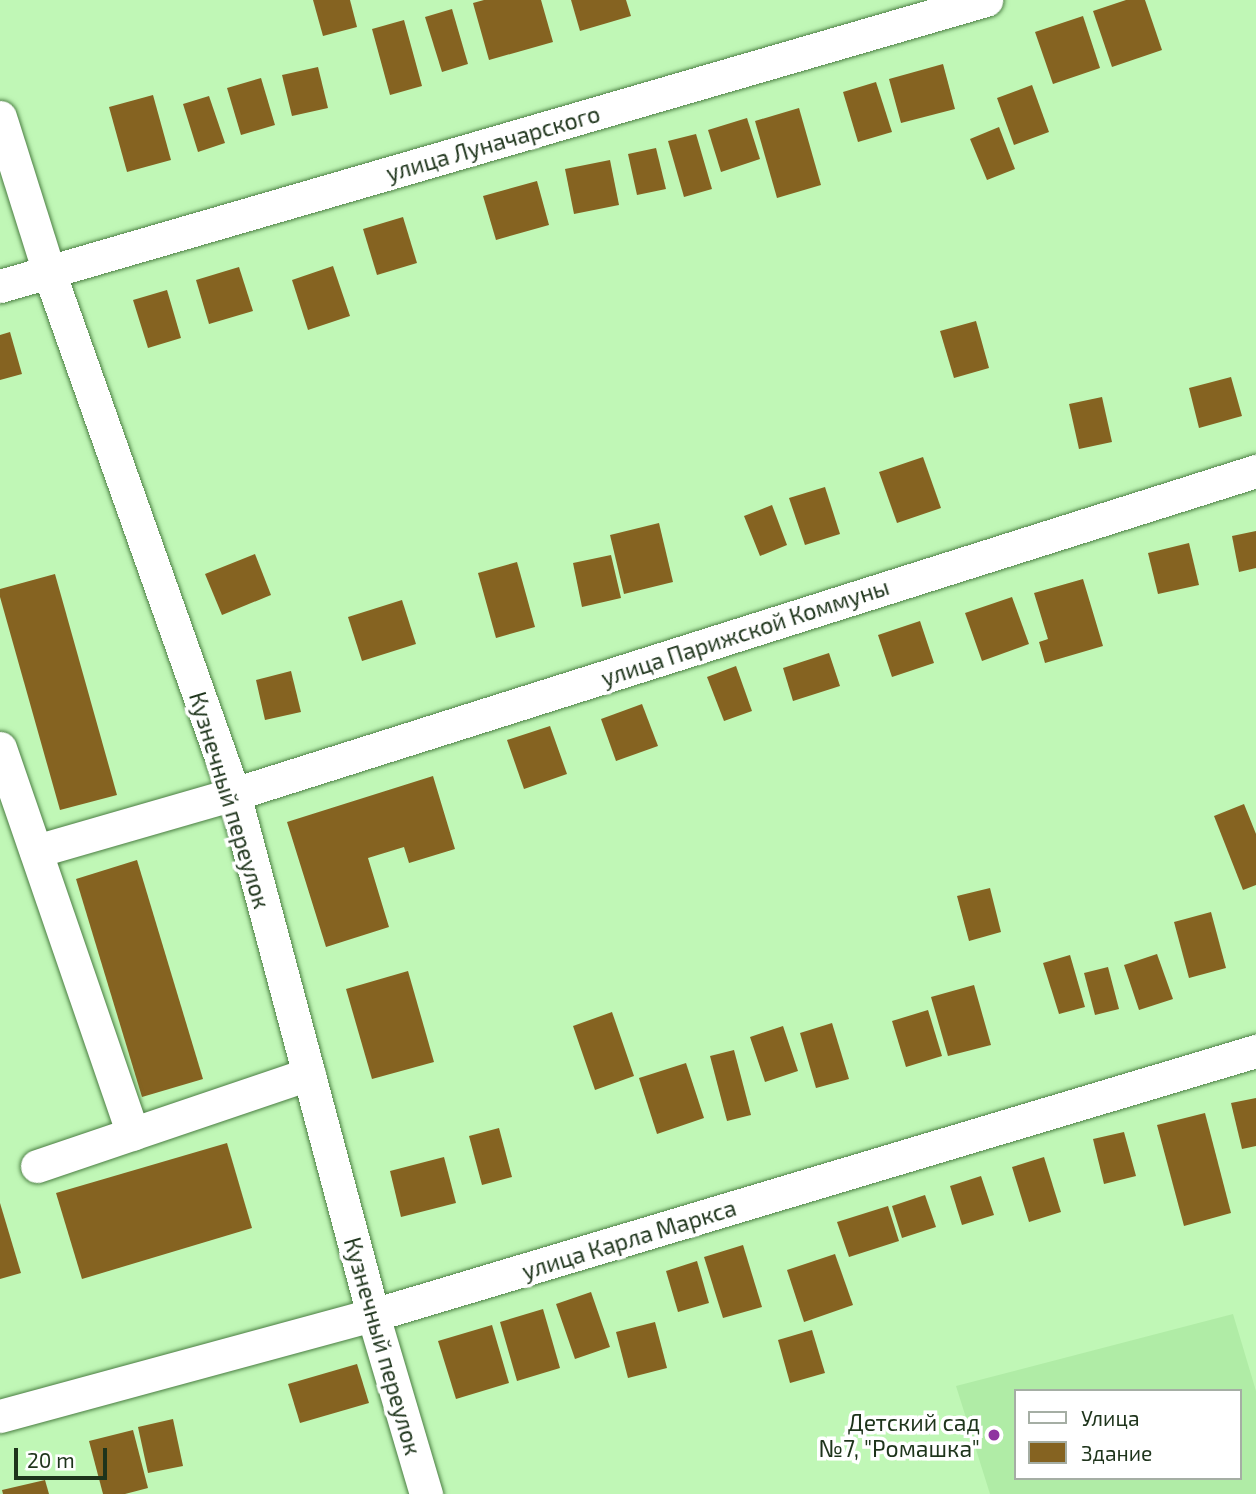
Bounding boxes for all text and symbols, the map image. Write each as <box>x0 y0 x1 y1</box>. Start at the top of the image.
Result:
street label: улица Луначарского <box>383 99 603 187</box>
street label: улица Парижской Коммуны <box>598 572 892 692</box>
street label: Кузнечный переулок <box>184 688 276 912</box>
street label: улица Карла Маркса <box>519 1193 739 1285</box>
street label: Кузнечный переулок <box>339 1234 427 1458</box>
legend <box>1014 1389 1242 1480</box>
text: Улица <box>1081 1405 1140 1430</box>
place label: Детский сад №7, "Ромашка" <box>817 1408 980 1462</box>
marker: Детский сад №7, "Ромашка" <box>986 1427 1002 1443</box>
scale bar <box>18 1434 110 1478</box>
text: Здание <box>1081 1440 1152 1465</box>
text: 20 m <box>27 1447 75 1472</box>

